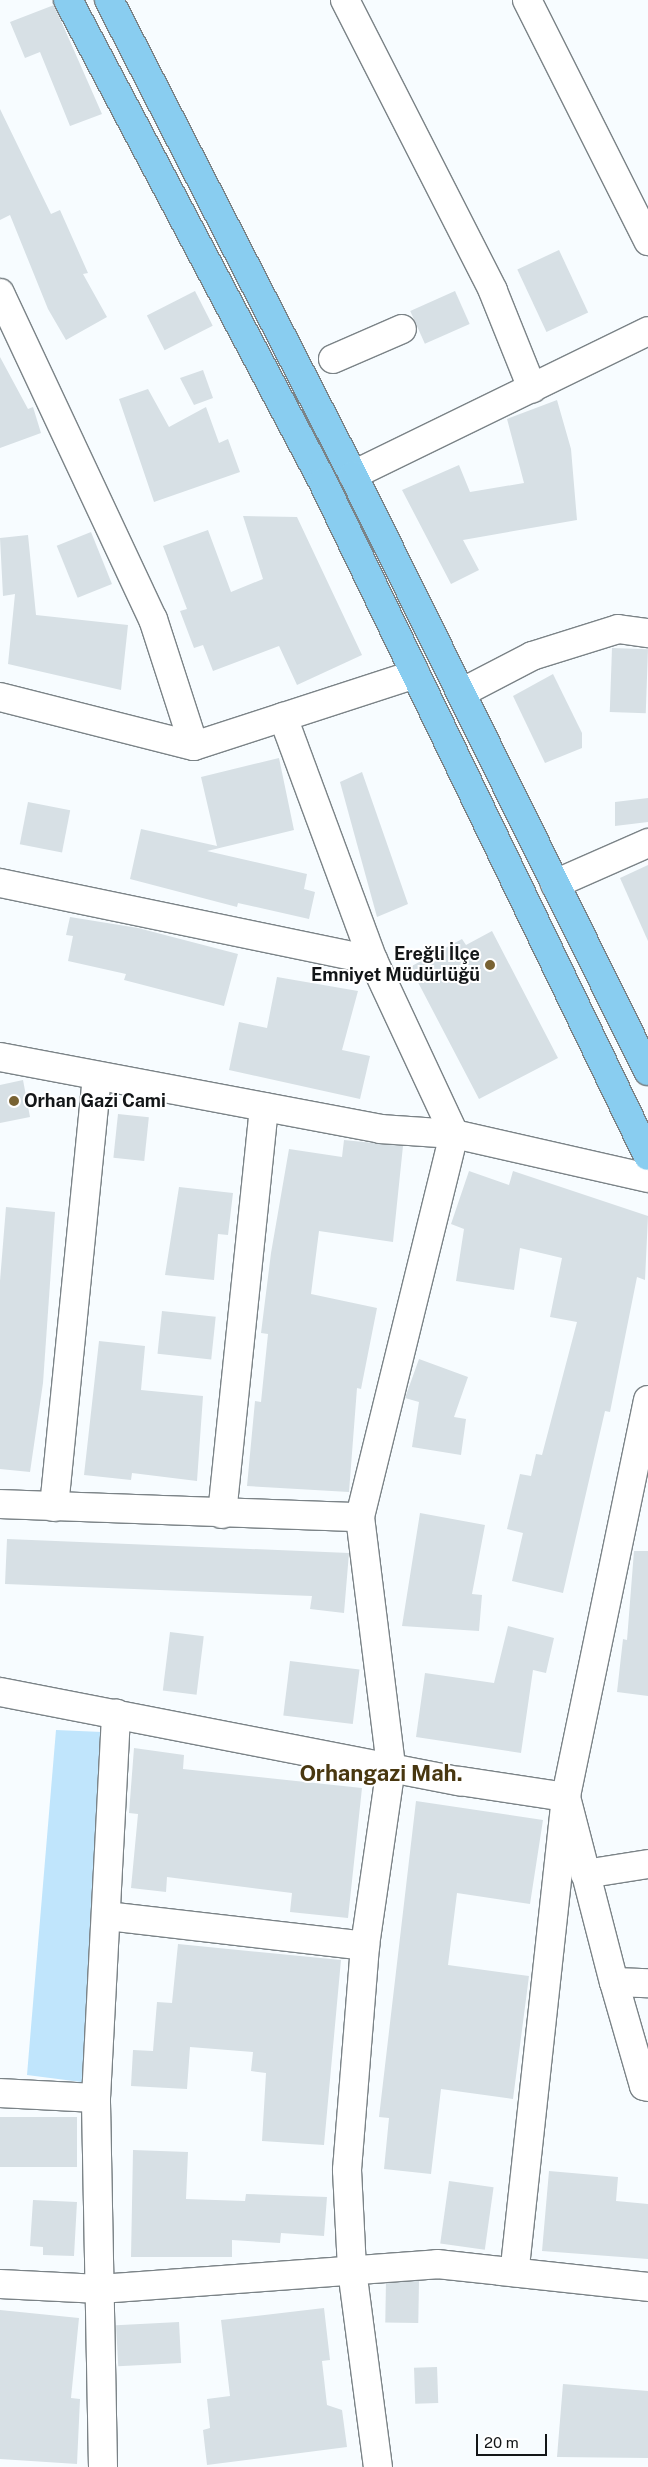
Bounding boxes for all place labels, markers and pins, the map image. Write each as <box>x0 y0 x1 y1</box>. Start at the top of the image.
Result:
place label: Ereğli İlçe Emniyet Müdürlüğü <box>311 944 480 986</box>
marker: Ereğli İlçe Emniyet Müdürlüğü <box>484 959 496 971</box>
place label: Orhan Gazi Cami <box>24 1090 166 1112</box>
marker: Orhan Gazi Cami <box>8 1095 20 1107</box>

